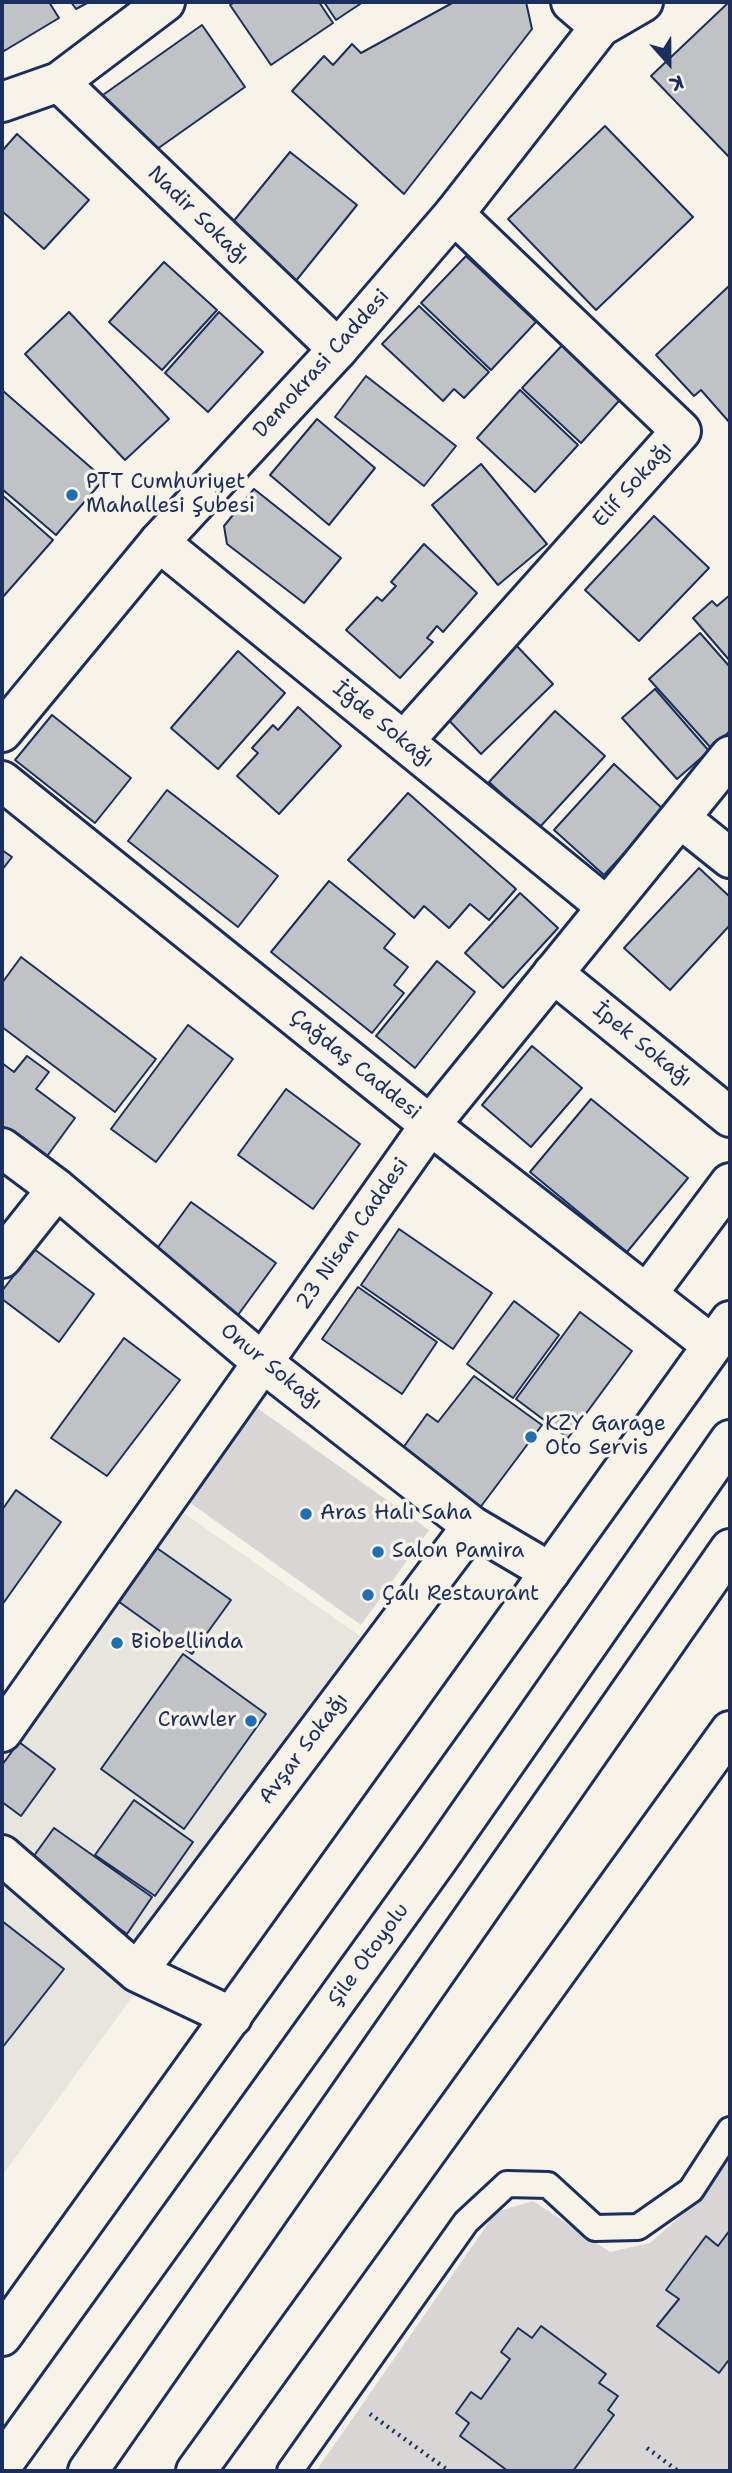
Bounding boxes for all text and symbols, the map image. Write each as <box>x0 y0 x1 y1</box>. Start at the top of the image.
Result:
north arrow <box>634 28 704 98</box>
text: K <box>666 69 687 97</box>
street label: Nadir Sokağı <box>142 161 254 271</box>
street label: Demokrasi Caddesi <box>249 284 395 444</box>
street label: Elif Sokağı <box>588 437 678 533</box>
place label: PTT Cumhuriyet Mahallesi Şubesi <box>86 470 255 520</box>
marker: PTT Cumhuriyet Mahallesi Şubesi <box>64 487 80 503</box>
street label: İğde Sokağı <box>327 677 439 773</box>
street label: İpek Sokağı <box>587 997 697 1093</box>
street label: Çağdaş Caddesi <box>284 1004 426 1126</box>
street label: 23 Nisan Caddesi <box>291 1153 415 1315</box>
street label: Onur Sokağı <box>215 1318 327 1416</box>
place label: KZY Garage Oto Servis <box>545 1412 666 1462</box>
marker: KZY Garage Oto Servis <box>523 1429 539 1445</box>
place label: Aras Halı Saha <box>320 1501 472 1527</box>
marker: Aras Halı Saha <box>298 1506 314 1522</box>
place label: Salon Pamira <box>392 1539 524 1565</box>
marker: Salon Pamira <box>370 1544 386 1560</box>
place label: Çalı Restaurant <box>382 1582 539 1608</box>
marker: Çalı Restaurant <box>360 1587 376 1603</box>
place label: Biobellinda <box>131 1630 243 1656</box>
marker: Biobellinda <box>109 1635 125 1651</box>
street label: Avşar Sokağı <box>254 1688 354 1810</box>
place label: Crawler <box>158 1708 237 1734</box>
marker: Crawler <box>243 1713 259 1729</box>
street label: Şile Otoyolu <box>323 1898 415 2012</box>

